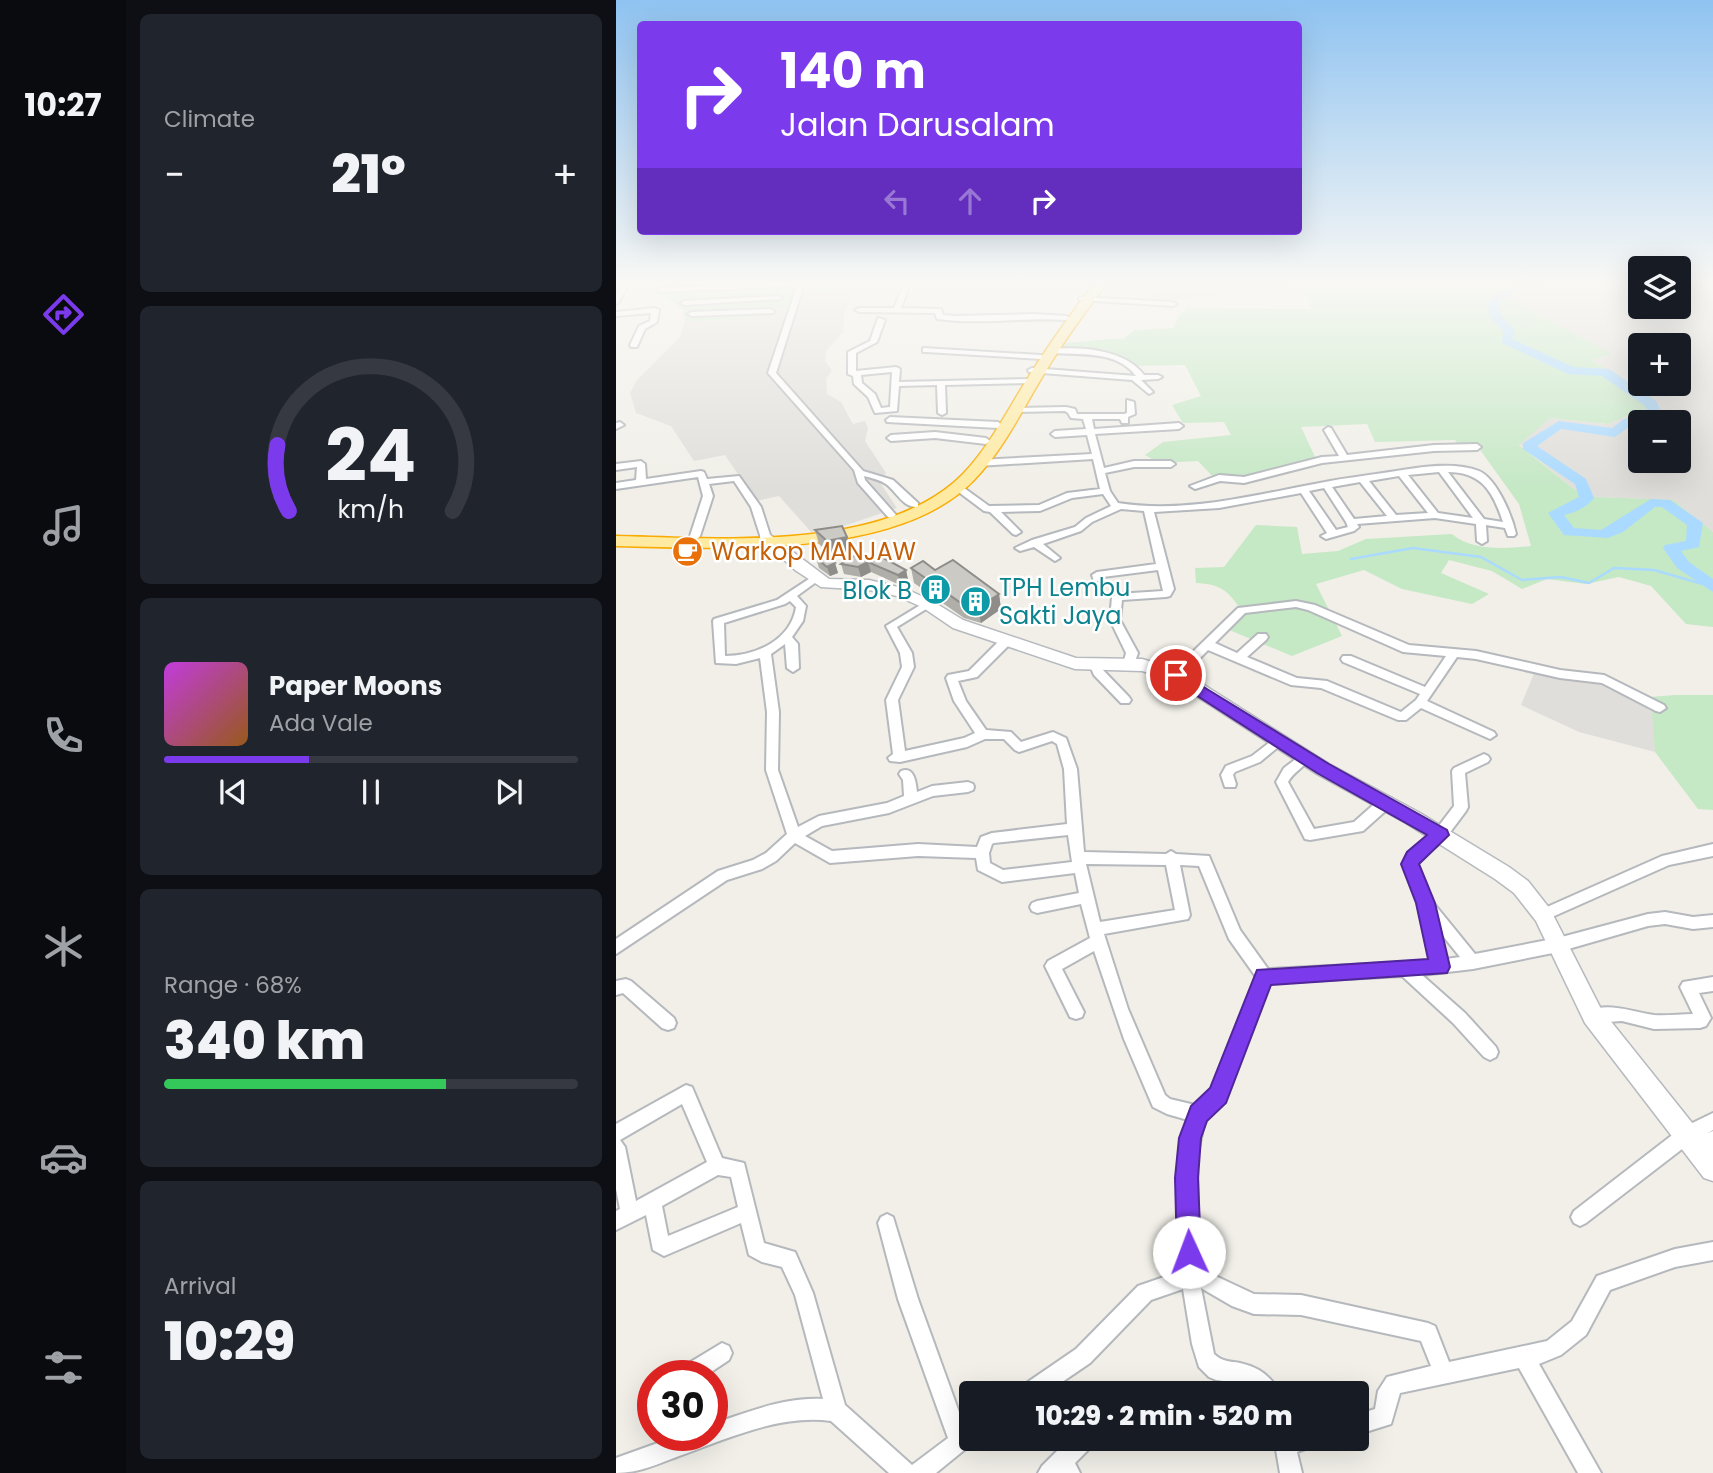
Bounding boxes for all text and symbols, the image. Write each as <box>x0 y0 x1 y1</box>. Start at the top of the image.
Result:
text: 140 m <box>780 37 926 105</box>
icon: right <box>665 49 756 140</box>
text: 10:27 <box>24 82 102 127</box>
text: Jalan Darusalam <box>780 102 1055 147</box>
text: Climate <box>164 103 255 135</box>
text: 21° <box>331 138 406 211</box>
text: − <box>164 148 185 201</box>
text: + <box>552 148 578 201</box>
icon: left <box>878 182 916 220</box>
icon: ahead <box>951 182 989 220</box>
icon: right <box>1024 182 1062 220</box>
map controls <box>1628 256 1691 473</box>
button: layers <box>1628 256 1691 319</box>
icon: directions <box>39 290 88 339</box>
button: + <box>1628 333 1691 396</box>
text: 24 <box>326 405 416 506</box>
button: − <box>1628 410 1691 473</box>
text: km/h <box>338 491 404 526</box>
icon: music <box>39 501 88 550</box>
cafe icon: Warkop MANJAW <box>671 534 705 568</box>
place label: Warkop MANJAW <box>711 535 916 568</box>
place label: TPH Lembu Sakti Jaya <box>999 571 1130 632</box>
building icon: Blok B <box>918 573 952 607</box>
place label: Blok B <box>843 574 912 607</box>
building icon: TPH Lembu Sakti Jaya <box>959 584 993 618</box>
pin <box>1146 645 1206 705</box>
icon: arrive <box>1157 656 1195 694</box>
text: Paper Moons <box>269 668 442 704</box>
text: Ada Vale <box>269 707 373 739</box>
icon: phone <box>39 711 88 760</box>
icon: previous <box>214 773 252 811</box>
icon: pause <box>352 773 390 811</box>
icon: next <box>490 773 528 811</box>
icon: climate <box>39 922 88 971</box>
text: Range · 68% <box>164 969 302 1001</box>
text: 340 km <box>164 1004 365 1077</box>
icon: car <box>39 1133 88 1182</box>
position arrow <box>1152 1215 1226 1289</box>
text: Arrival <box>164 1270 236 1302</box>
text: 10:29 <box>164 1305 295 1378</box>
icon: filters <box>39 1343 88 1392</box>
speed limit sign: 30 <box>637 1360 728 1451</box>
text: 10:29 · 2 min · 520 m <box>1035 1398 1293 1434</box>

